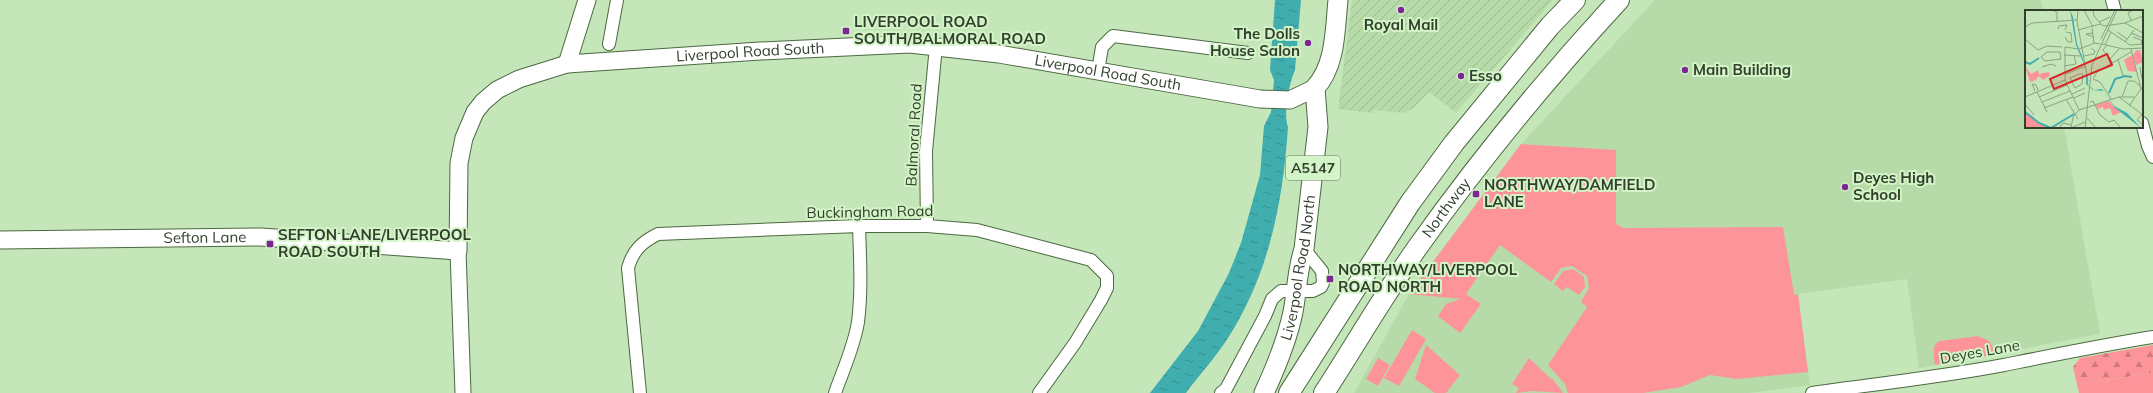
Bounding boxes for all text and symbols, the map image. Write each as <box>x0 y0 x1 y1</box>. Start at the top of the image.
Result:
marker: Royal Mail <box>1396 5 1406 15</box>
inset map <box>2025 10 2143 128</box>
place label: LIVERPOOL ROAD SOUTH/BALMORAL ROAD <box>854 12 1046 48</box>
place label: Royal Mail <box>1364 15 1438 34</box>
place label: The Dolls House Salon <box>1210 24 1300 60</box>
marker: LIVERPOOL ROAD SOUTH/BALMORAL ROAD <box>841 26 851 36</box>
street label: Liverpool Road South <box>676 38 825 66</box>
marker: The Dolls House Salon <box>1303 38 1313 48</box>
street label: Liverpool Road South <box>1033 50 1183 94</box>
place label: Main Building <box>1693 60 1791 79</box>
marker: Main Building <box>1680 65 1690 75</box>
place label: Esso <box>1469 66 1502 85</box>
marker: Esso <box>1456 71 1466 81</box>
street label: Balmoral Road <box>901 83 926 187</box>
road number: A5147 <box>1286 156 1340 180</box>
place label: Deyes High School <box>1853 168 1934 204</box>
street label: Northway <box>1418 174 1474 241</box>
place label: NORTHWAY/DAMFIELD LANE <box>1484 175 1655 211</box>
marker: Deyes High School <box>1840 182 1850 192</box>
marker: NORTHWAY/DAMFIELD LANE <box>1471 189 1481 199</box>
street label: Liverpool Road North <box>1276 194 1319 343</box>
street label: Buckingham Road <box>806 201 934 222</box>
place label: SEFTON LANE/LIVERPOOL ROAD SOUTH <box>278 225 472 261</box>
street label: Sefton Lane <box>163 227 247 247</box>
marker: SEFTON LANE/LIVERPOOL ROAD SOUTH <box>265 239 275 249</box>
place label: NORTHWAY/LIVERPOOL ROAD NORTH <box>1338 260 1518 296</box>
marker: NORTHWAY/LIVERPOOL ROAD NORTH <box>1325 274 1335 284</box>
street label: Deyes Lane <box>1938 335 2021 368</box>

